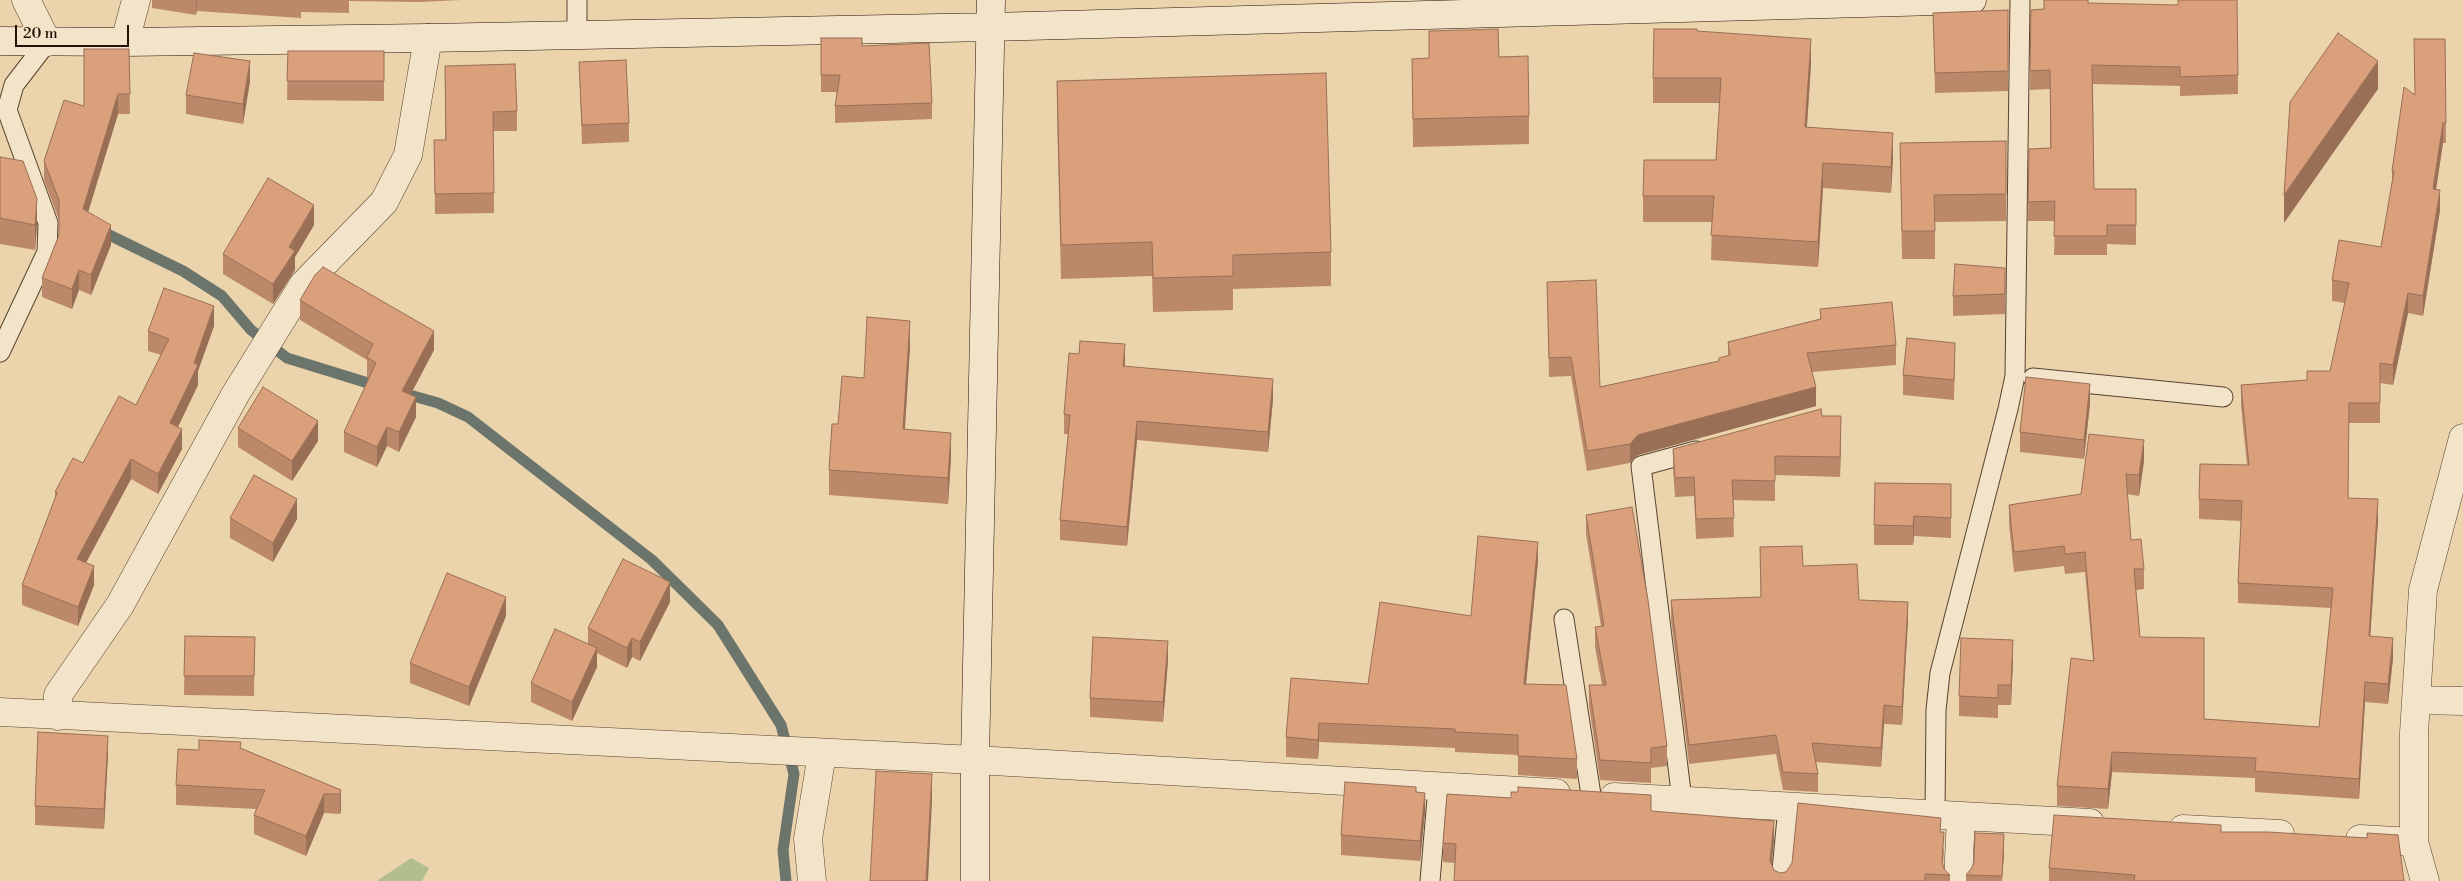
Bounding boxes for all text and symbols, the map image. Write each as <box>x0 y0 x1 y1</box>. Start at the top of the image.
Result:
scale bar <box>18 15 131 47</box>
text: 20 m <box>23 24 58 43</box>

